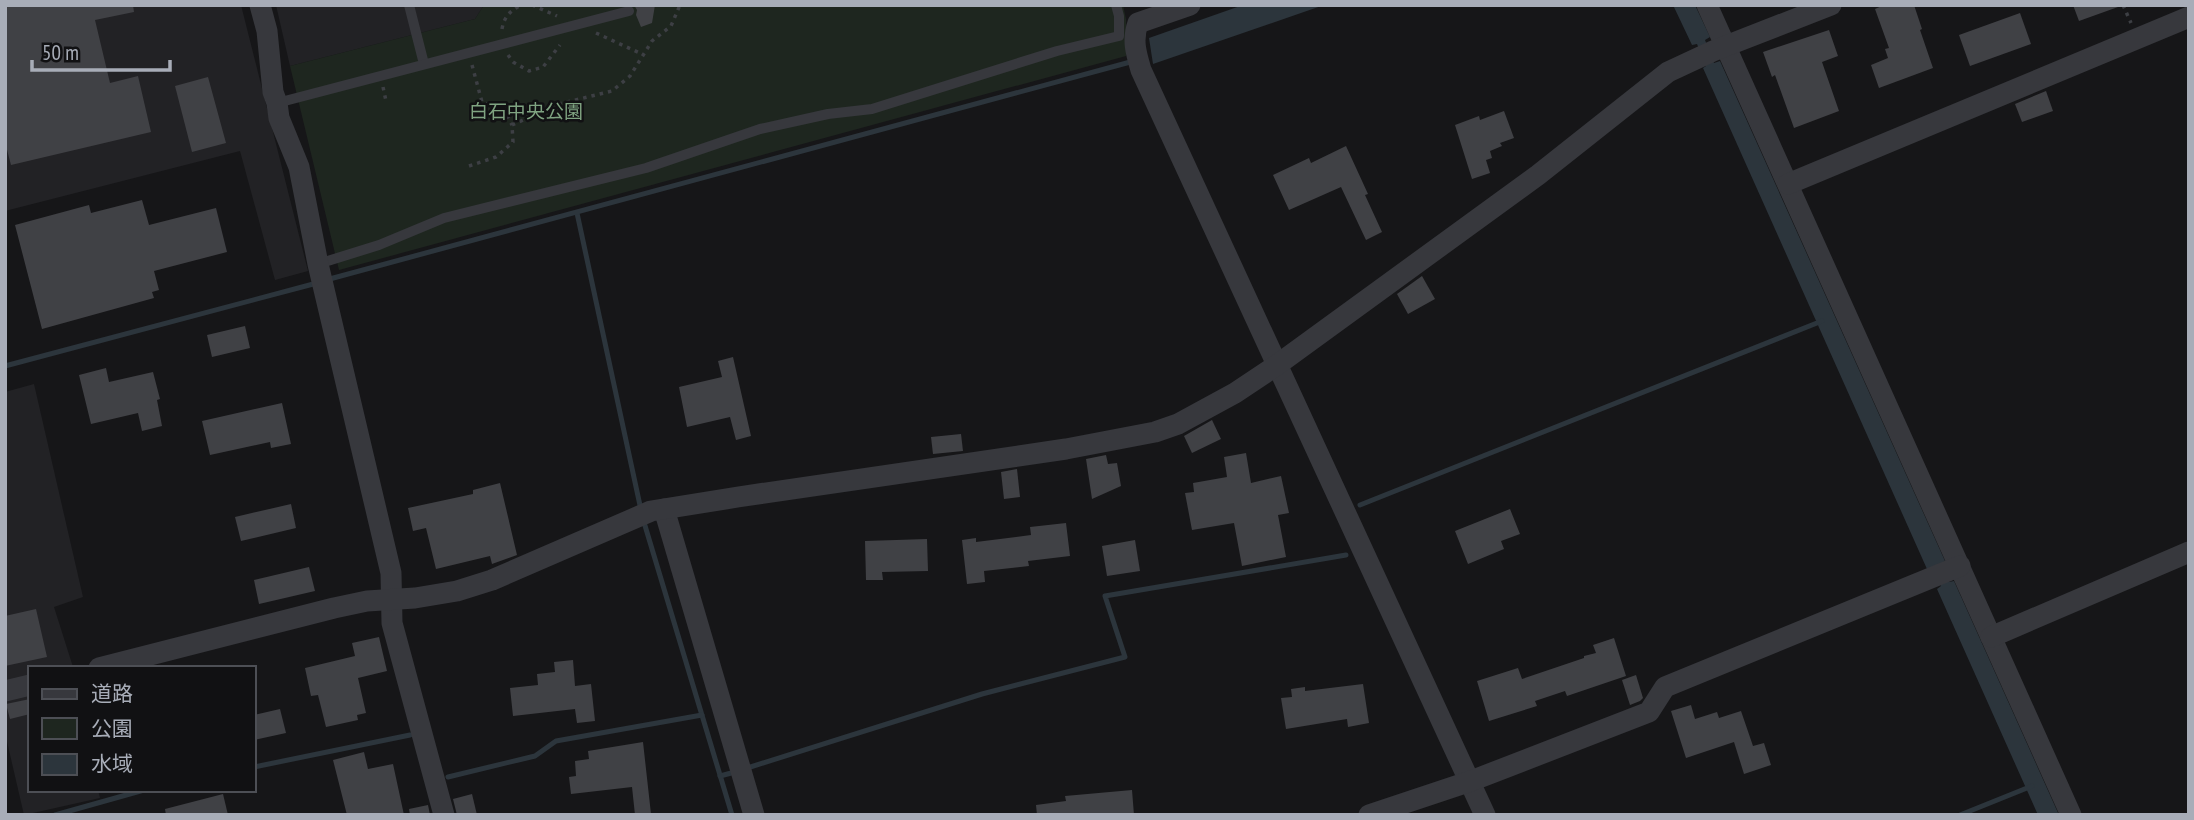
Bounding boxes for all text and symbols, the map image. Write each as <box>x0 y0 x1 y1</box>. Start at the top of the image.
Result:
scale bar <box>32 28 170 72</box>
text: 50 m <box>42 39 79 66</box>
park label: 白石中央公園 <box>469 99 583 123</box>
legend <box>28 666 256 792</box>
text: 道路 <box>91 680 133 707</box>
text: 公園 <box>91 715 133 742</box>
text: 水域 <box>91 750 133 777</box>

